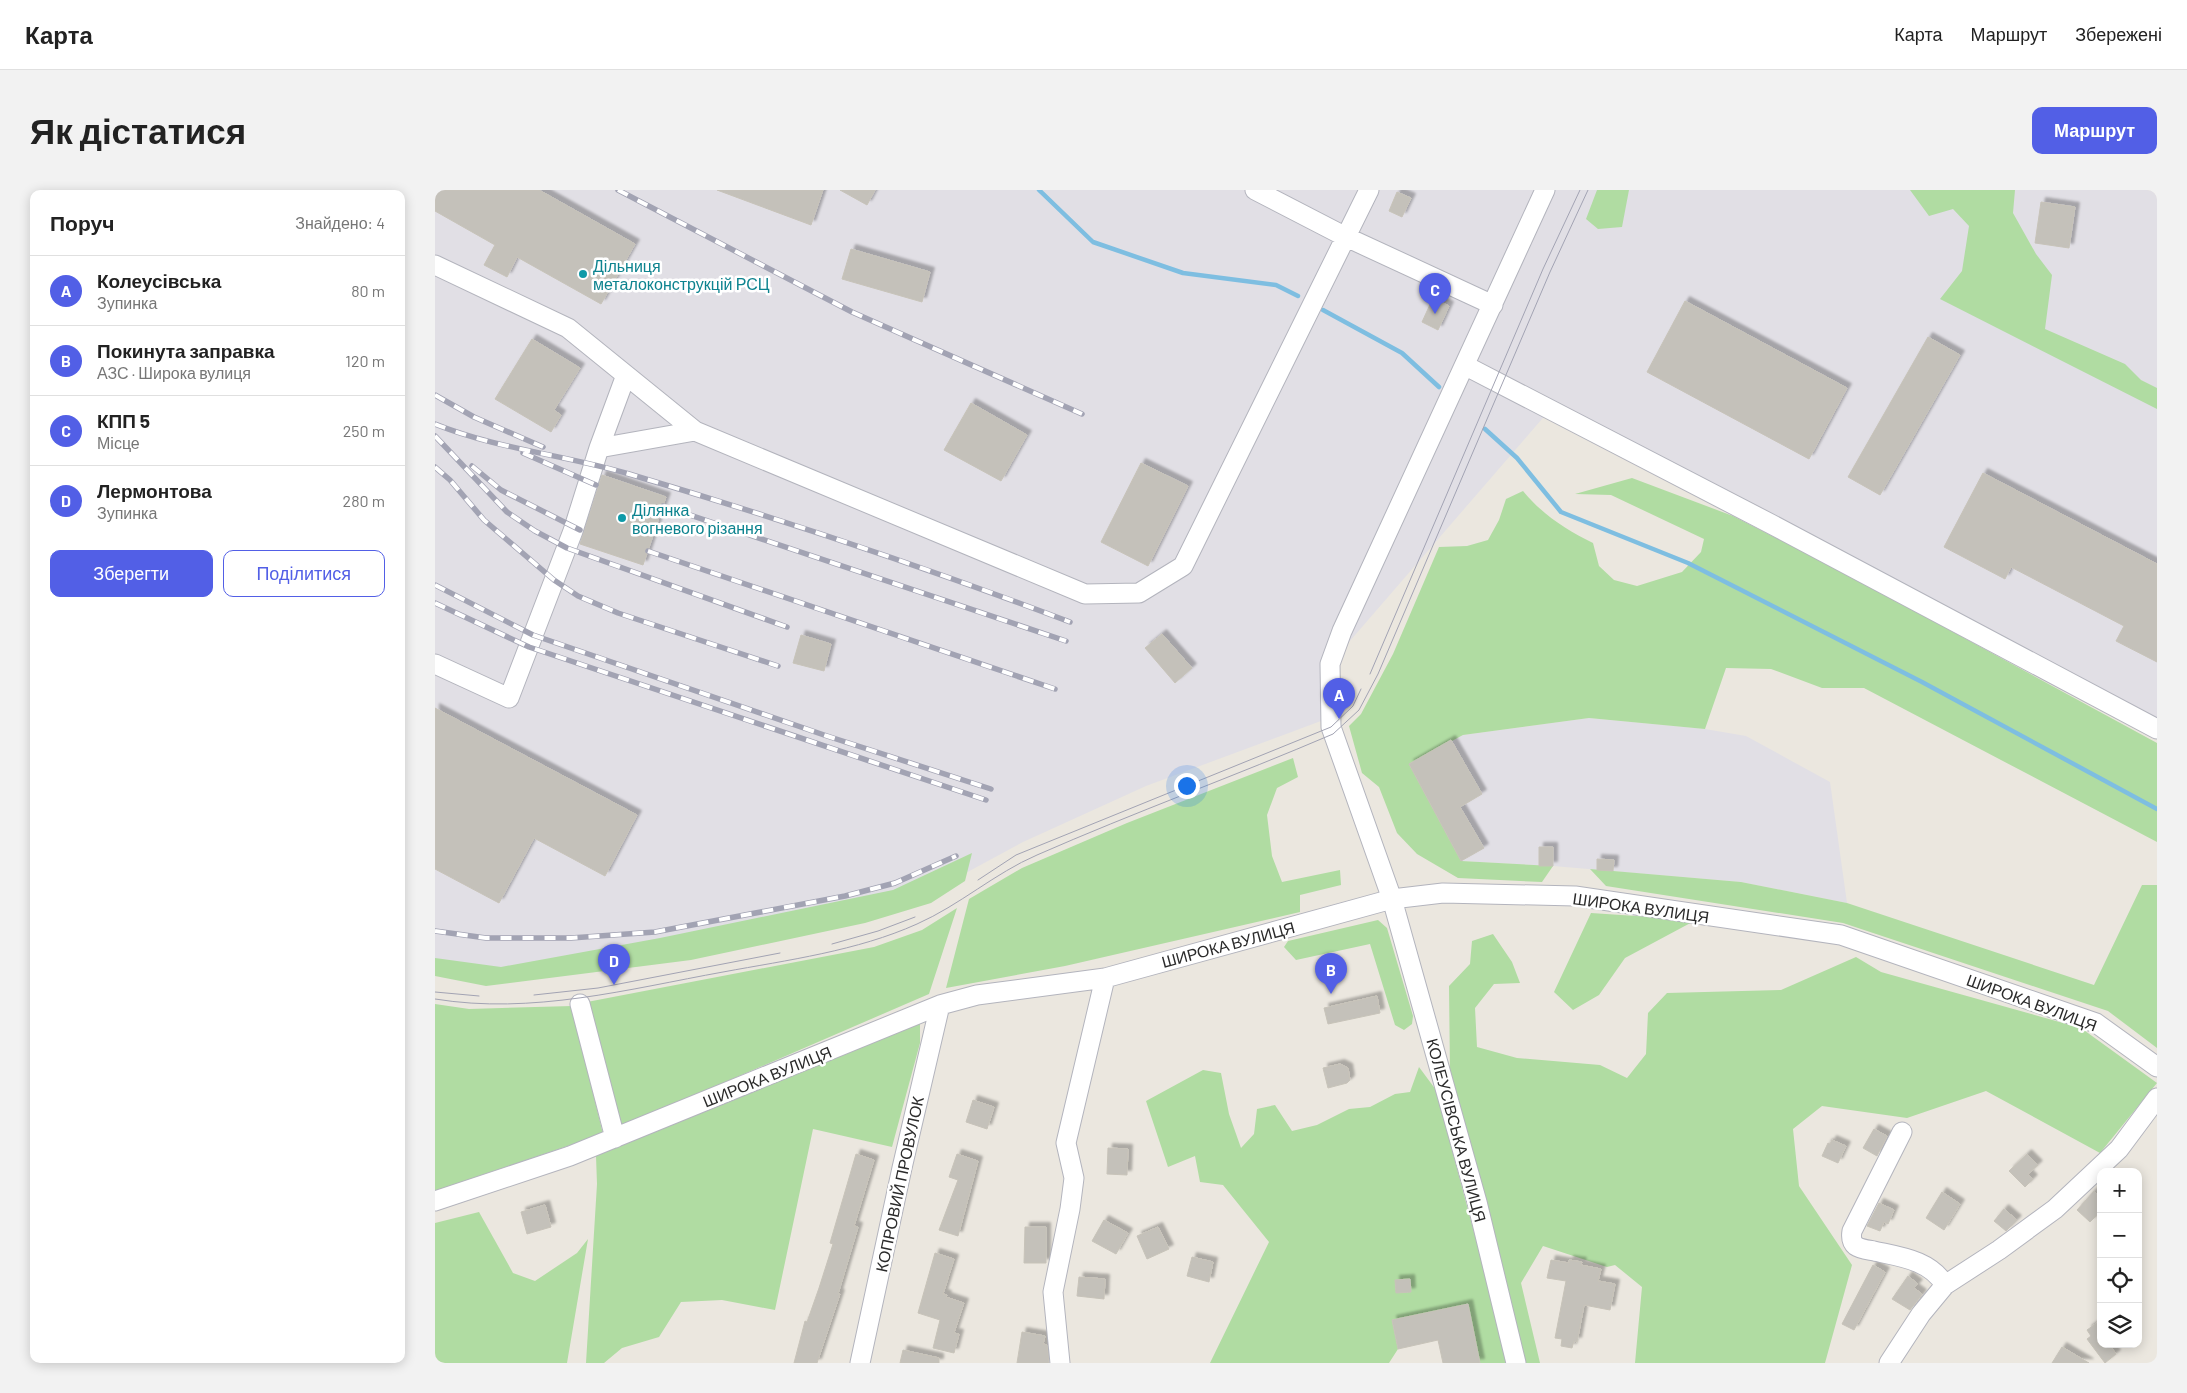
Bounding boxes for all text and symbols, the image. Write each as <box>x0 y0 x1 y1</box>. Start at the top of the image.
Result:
text: Карта <box>25 20 93 49</box>
text: Карта <box>1894 23 1942 45</box>
text: Маршрут <box>1970 23 2047 45</box>
text: Збережені <box>2075 23 2162 45</box>
button: Маршрут <box>2032 107 2157 154</box>
text: Як дістатися <box>30 109 246 151</box>
text: Поруч <box>50 210 114 235</box>
text: Знайдено: 4 <box>295 213 385 232</box>
place label: Дільниця металоконструкцій РСЦ <box>593 256 770 293</box>
marker: Дільниця металоконструкцій РСЦ <box>577 268 589 280</box>
text: Колеусівська <box>97 269 221 292</box>
pin: C <box>1419 273 1451 314</box>
text: A <box>61 281 71 300</box>
text: 80 m <box>351 281 385 300</box>
text: Зупинка <box>97 293 157 312</box>
text: Покинута заправка <box>97 339 275 362</box>
text: B <box>61 351 71 370</box>
text: 120 m <box>345 351 385 370</box>
text: АЗС · Широка вулиця <box>97 363 251 382</box>
text: КПП 5 <box>97 409 150 432</box>
text: C <box>61 421 71 440</box>
text: 250 m <box>343 421 385 440</box>
text: Місце <box>97 433 140 452</box>
text: Лермонтова <box>97 479 212 502</box>
text: D <box>61 491 71 510</box>
text: 280 m <box>343 491 385 510</box>
place label: Ділянка вогневого різання <box>632 500 763 537</box>
text: Зупинка <box>97 503 157 522</box>
marker: Ділянка вогневого різання <box>616 512 628 524</box>
button: Зберегти <box>50 550 213 597</box>
button: Поділитися <box>223 550 385 597</box>
pin: A <box>1323 678 1355 719</box>
your location <box>1174 773 1200 799</box>
street label: ШИРОКА ВУЛИЦЯ <box>1572 888 1710 926</box>
street label: ШИРОКА ВУЛИЦЯ <box>1159 917 1297 971</box>
pin: D <box>598 944 630 985</box>
pin: B <box>1315 953 1347 994</box>
street label: ШИРОКА ВУЛИЦЯ <box>1964 970 2100 1034</box>
street label: КОЛЕУСІВСЬКА ВУЛИЦЯ <box>1423 1036 1491 1224</box>
street label: ШИРОКА ВУЛИЦЯ <box>700 1041 834 1111</box>
street label: КОПРОВИЙ ПРОВУЛОК <box>871 1094 927 1274</box>
map controls <box>2097 1168 2142 1348</box>
button: + <box>2097 1168 2142 1213</box>
button: − <box>2097 1213 2142 1258</box>
button: locate <box>2097 1258 2142 1303</box>
button: layers <box>2097 1303 2142 1348</box>

